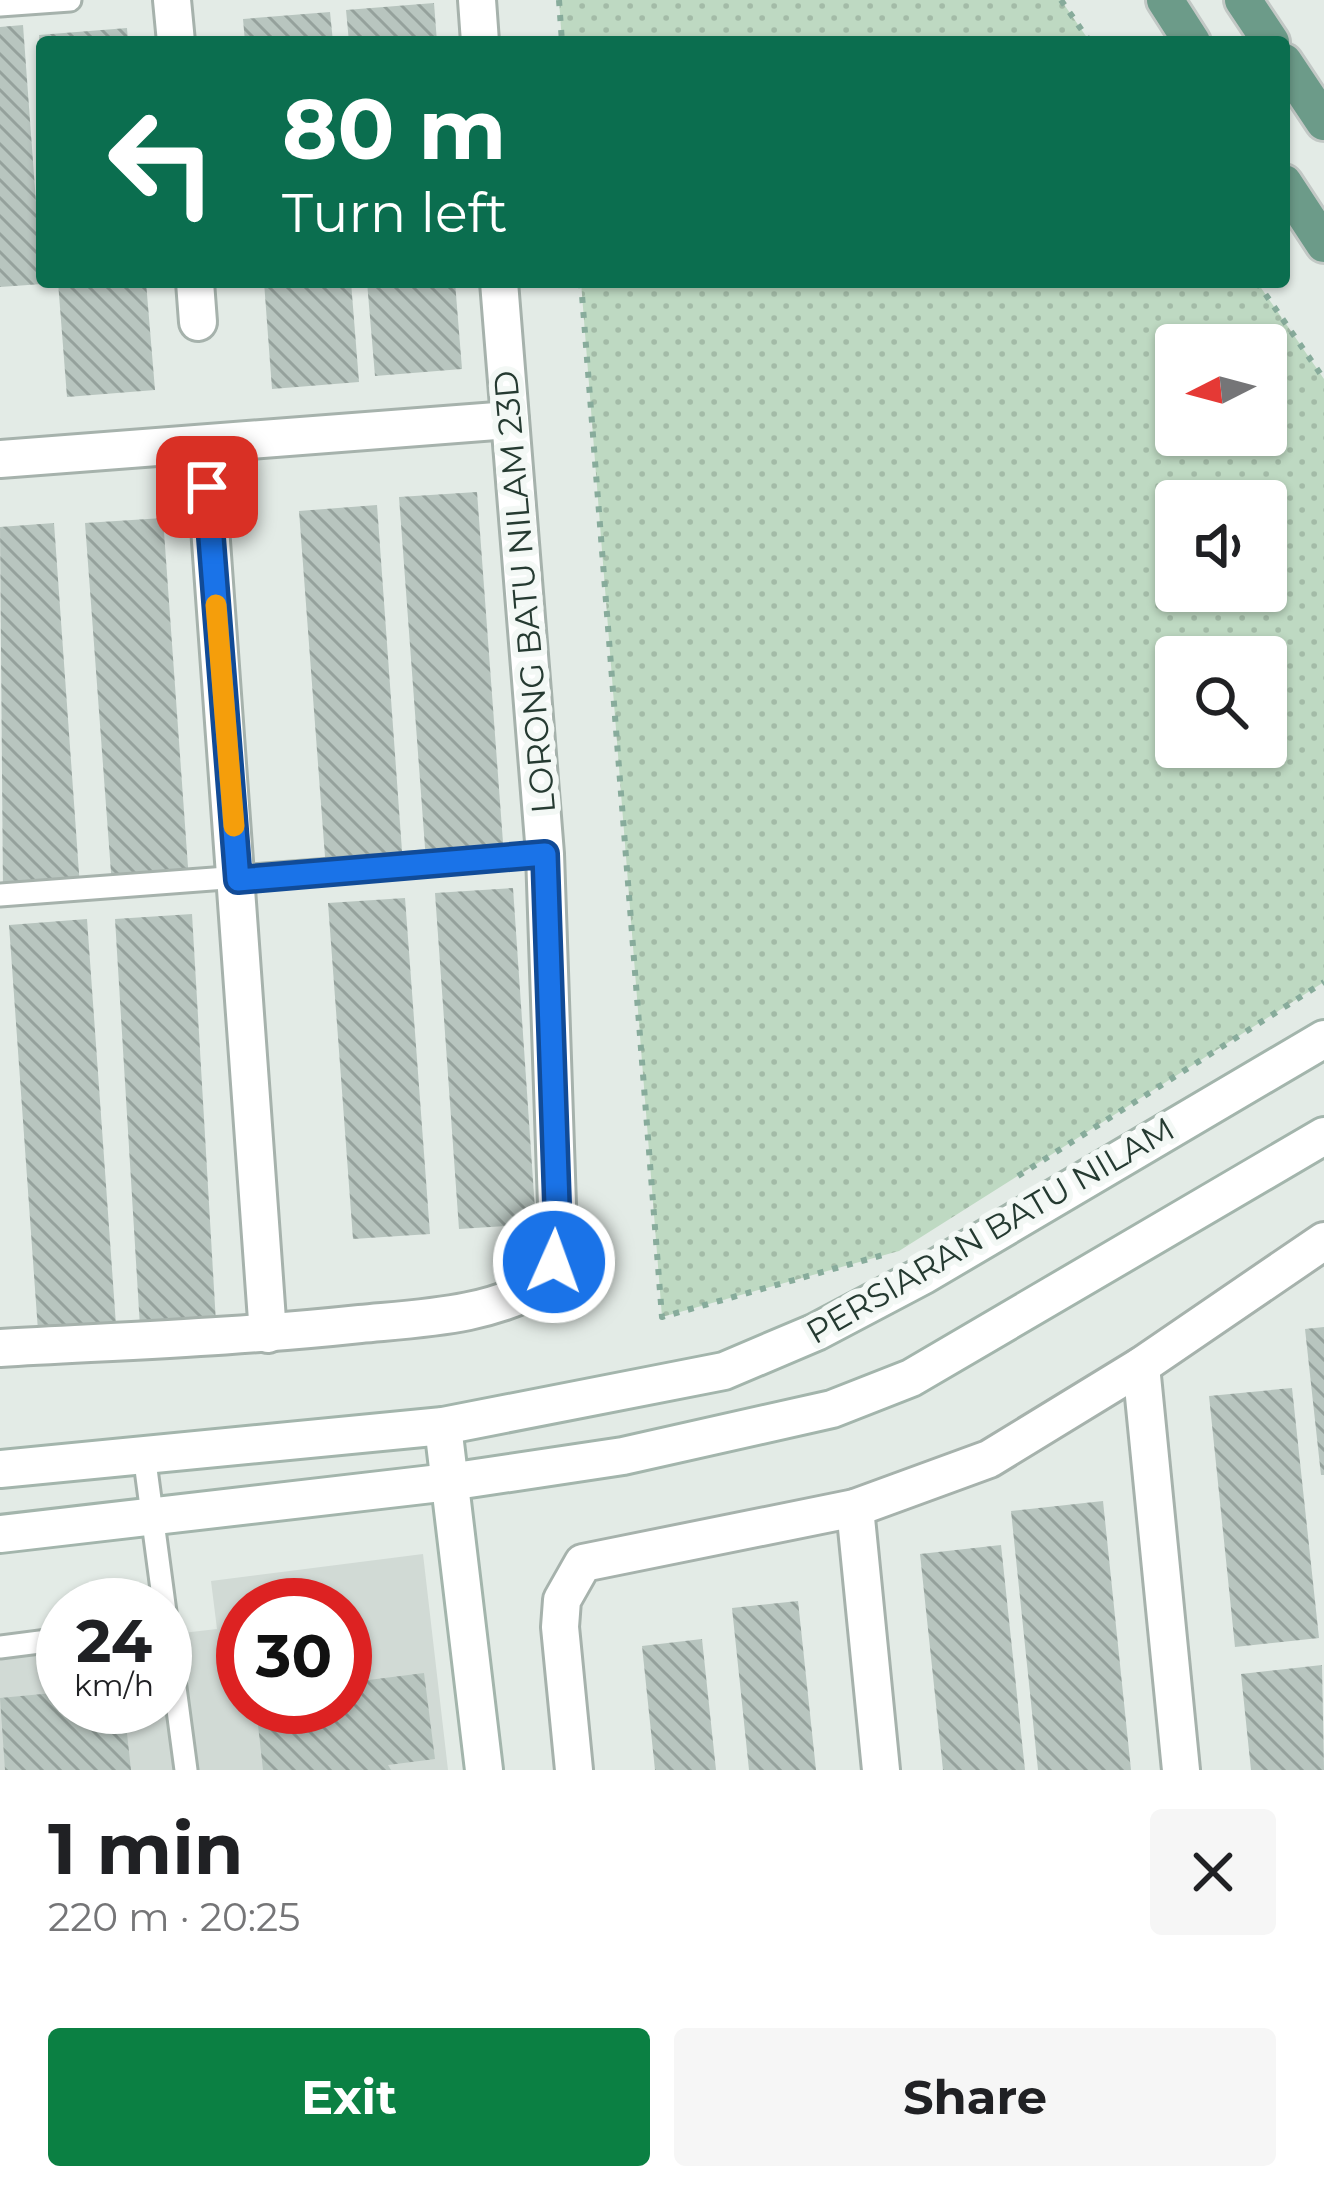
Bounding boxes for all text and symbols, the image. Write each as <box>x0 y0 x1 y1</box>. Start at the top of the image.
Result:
text: 80 m <box>282 78 506 180</box>
icon: left <box>84 84 240 240</box>
text: Turn left <box>282 180 508 246</box>
north arrow <box>1155 324 1287 456</box>
map controls <box>1155 324 1287 768</box>
street label: LORONG BATU NILAM 23D <box>485 369 563 815</box>
pin <box>156 436 258 538</box>
icon: arrive <box>174 454 240 520</box>
button: sound <box>1155 480 1287 612</box>
button: search <box>1155 636 1287 768</box>
street label: PERSIARAN BATU NILAM <box>799 1108 1181 1352</box>
position arrow <box>491 1199 617 1325</box>
speed limit sign: 30 <box>216 1578 372 1734</box>
text: 24 <box>76 1604 152 1677</box>
text: km/h <box>74 1667 154 1704</box>
text: 1 min <box>48 1804 244 1892</box>
button: close <box>1150 1809 1276 1935</box>
text: 220 m · 20:25 <box>48 1893 300 1941</box>
button: Exit <box>48 2028 650 2166</box>
button: Share <box>674 2028 1276 2166</box>

